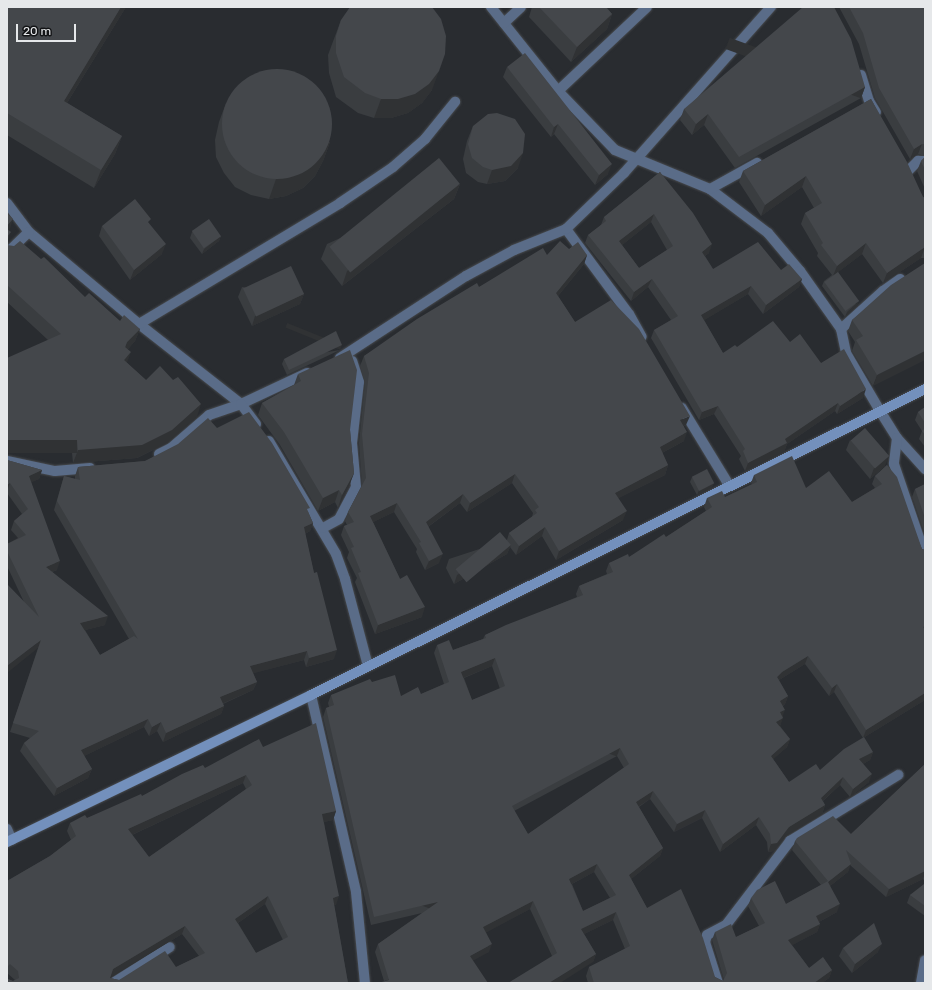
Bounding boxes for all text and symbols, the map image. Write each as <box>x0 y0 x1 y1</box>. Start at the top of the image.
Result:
scale bar <box>18 16 78 42</box>
text: 20 m <box>23 24 51 38</box>

